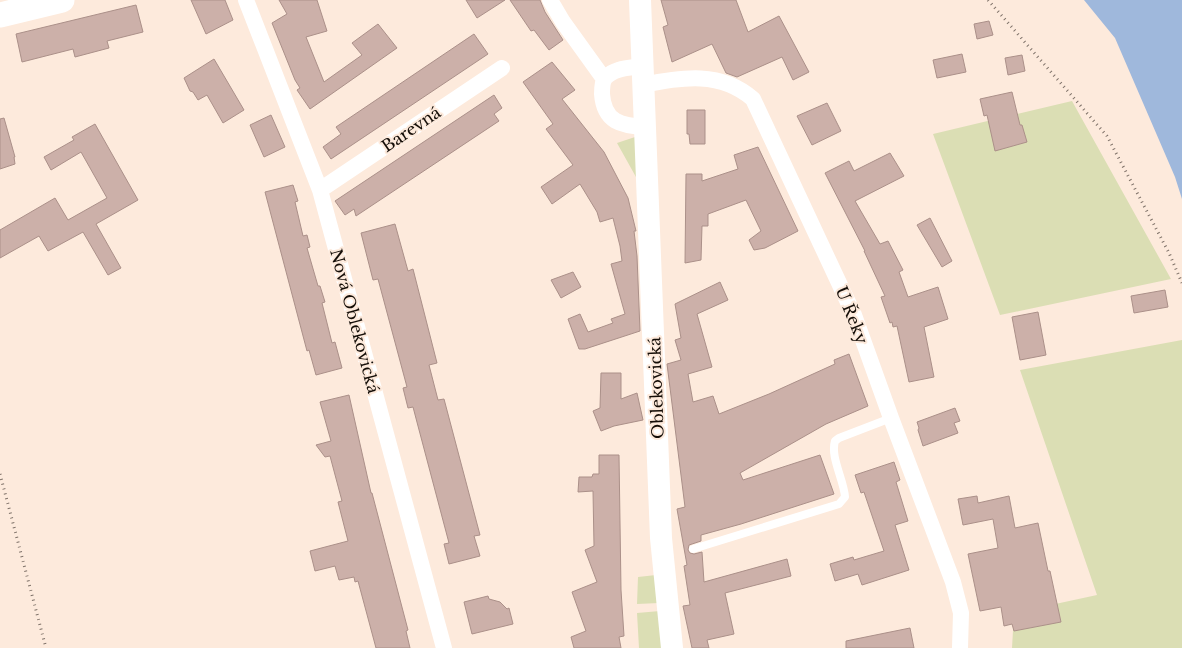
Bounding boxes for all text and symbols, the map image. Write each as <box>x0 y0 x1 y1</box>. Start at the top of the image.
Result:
street label: Barevná <box>378 102 445 156</box>
street label: Nová Oblekovická <box>326 247 384 396</box>
street label: U Řeky <box>831 283 873 347</box>
street label: Oblekovická <box>644 337 668 439</box>

